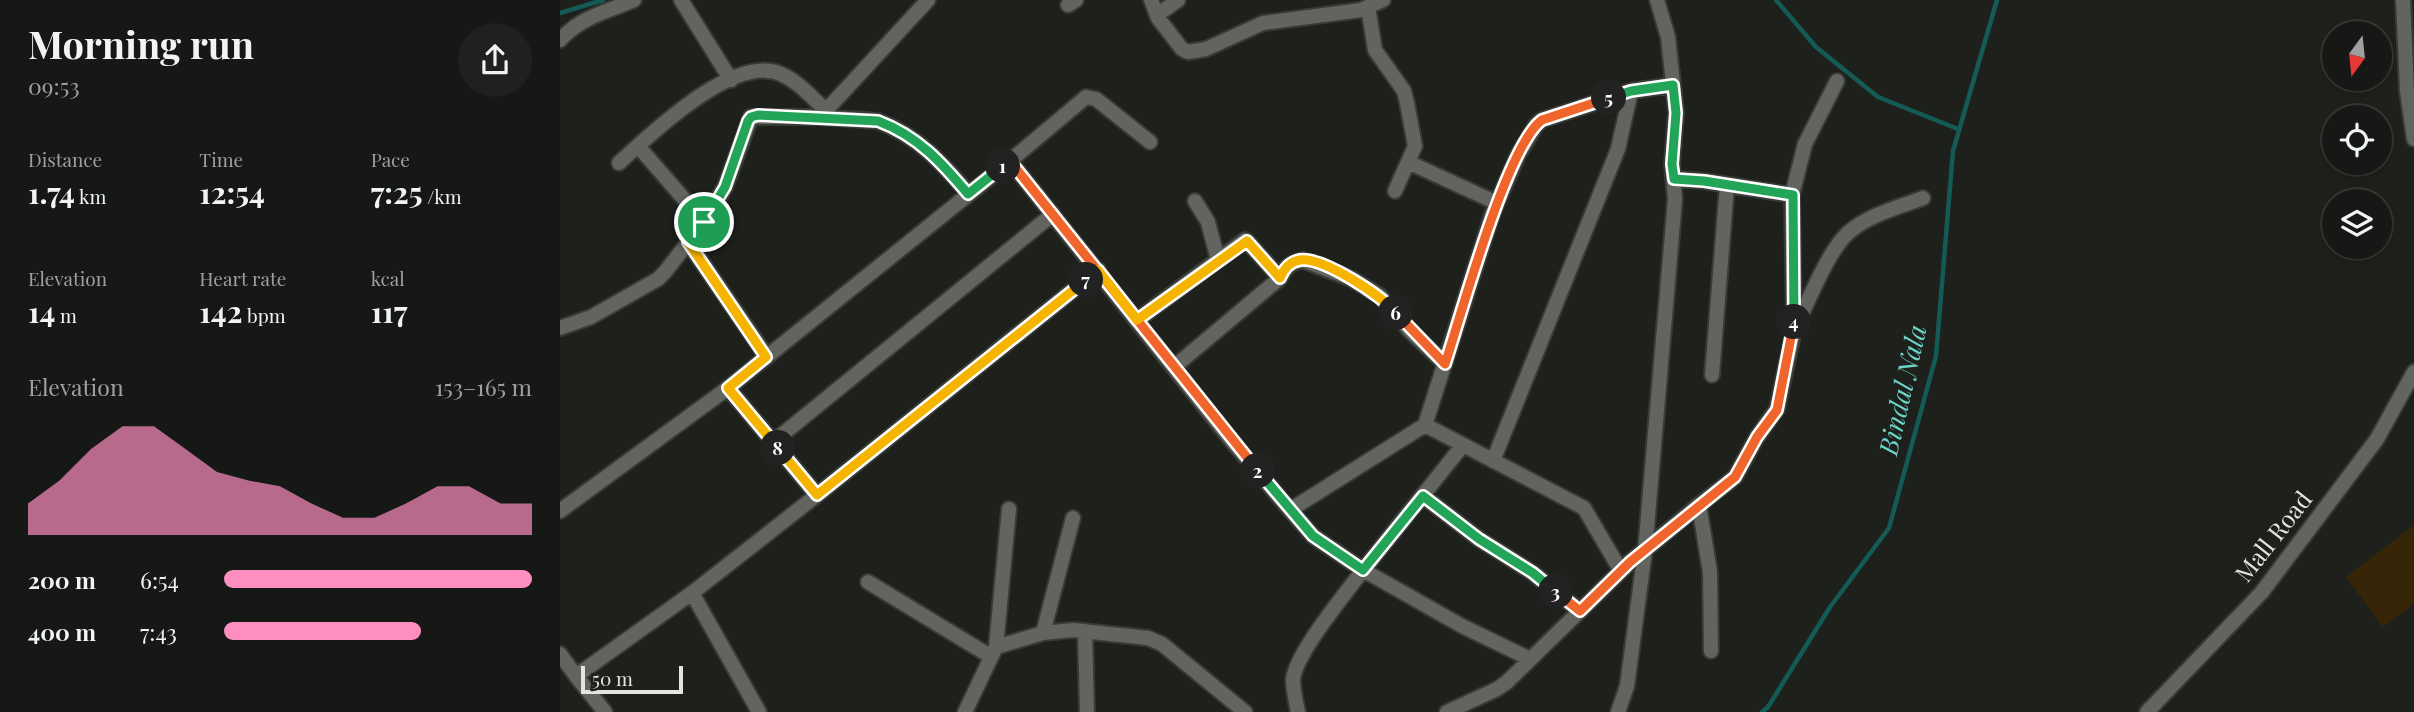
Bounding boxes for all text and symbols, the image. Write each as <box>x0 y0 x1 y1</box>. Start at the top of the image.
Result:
text: Morning run <box>28 18 254 69</box>
north arrow <box>2322 21 2392 91</box>
map controls <box>2322 21 2392 259</box>
button: share <box>458 23 532 97</box>
text: 09:53 <box>28 70 80 101</box>
pin: 5 <box>1592 80 1626 116</box>
text: 5 <box>1604 84 1613 110</box>
button: locate <box>2322 105 2392 175</box>
text: Distance <box>28 146 102 172</box>
text: Time <box>199 146 243 172</box>
text: Pace <box>371 146 410 172</box>
pin: 1 <box>986 148 1020 184</box>
text: 1 <box>999 152 1006 178</box>
text: 1.74 <box>28 172 75 212</box>
text: 12:54 <box>199 172 265 212</box>
text: 7:25 <box>371 172 422 212</box>
text: km <box>75 183 106 209</box>
text: /km <box>422 183 462 209</box>
button: layers <box>2322 189 2392 259</box>
pin <box>674 192 734 252</box>
icon: arrive <box>685 203 723 241</box>
pin: 7 <box>1068 262 1104 298</box>
text: Elevation <box>28 265 107 291</box>
text: Heart rate <box>199 265 286 291</box>
text: kcal <box>371 265 405 291</box>
text: 7 <box>1081 266 1090 292</box>
text: 14 <box>28 291 55 331</box>
text: 142 <box>199 291 242 331</box>
text: 117 <box>371 291 407 331</box>
pin: 6 <box>1378 296 1414 330</box>
text: 6 <box>1390 299 1401 325</box>
text: m <box>55 302 77 328</box>
text: bpm <box>242 302 286 328</box>
pin: 4 <box>1776 304 1812 340</box>
text: 4 <box>1788 308 1799 334</box>
water label: Bindal Nala <box>1869 321 1934 459</box>
text: Elevation <box>28 371 124 402</box>
text: 153–165 m <box>435 371 532 402</box>
pin: 8 <box>760 430 795 466</box>
text: 8 <box>772 434 783 460</box>
pin: 2 <box>1240 454 1276 489</box>
text: 2 <box>1253 457 1262 483</box>
street label: Mall Road <box>2227 484 2318 588</box>
text: 200 m <box>28 564 96 595</box>
text: 6:54 <box>140 564 179 595</box>
pin: 3 <box>1538 574 1574 610</box>
text: 3 <box>1551 578 1560 604</box>
text: 400 m <box>28 616 96 647</box>
text: 7:43 <box>140 616 177 647</box>
scale bar <box>581 663 682 695</box>
text: 50 m <box>592 665 633 691</box>

